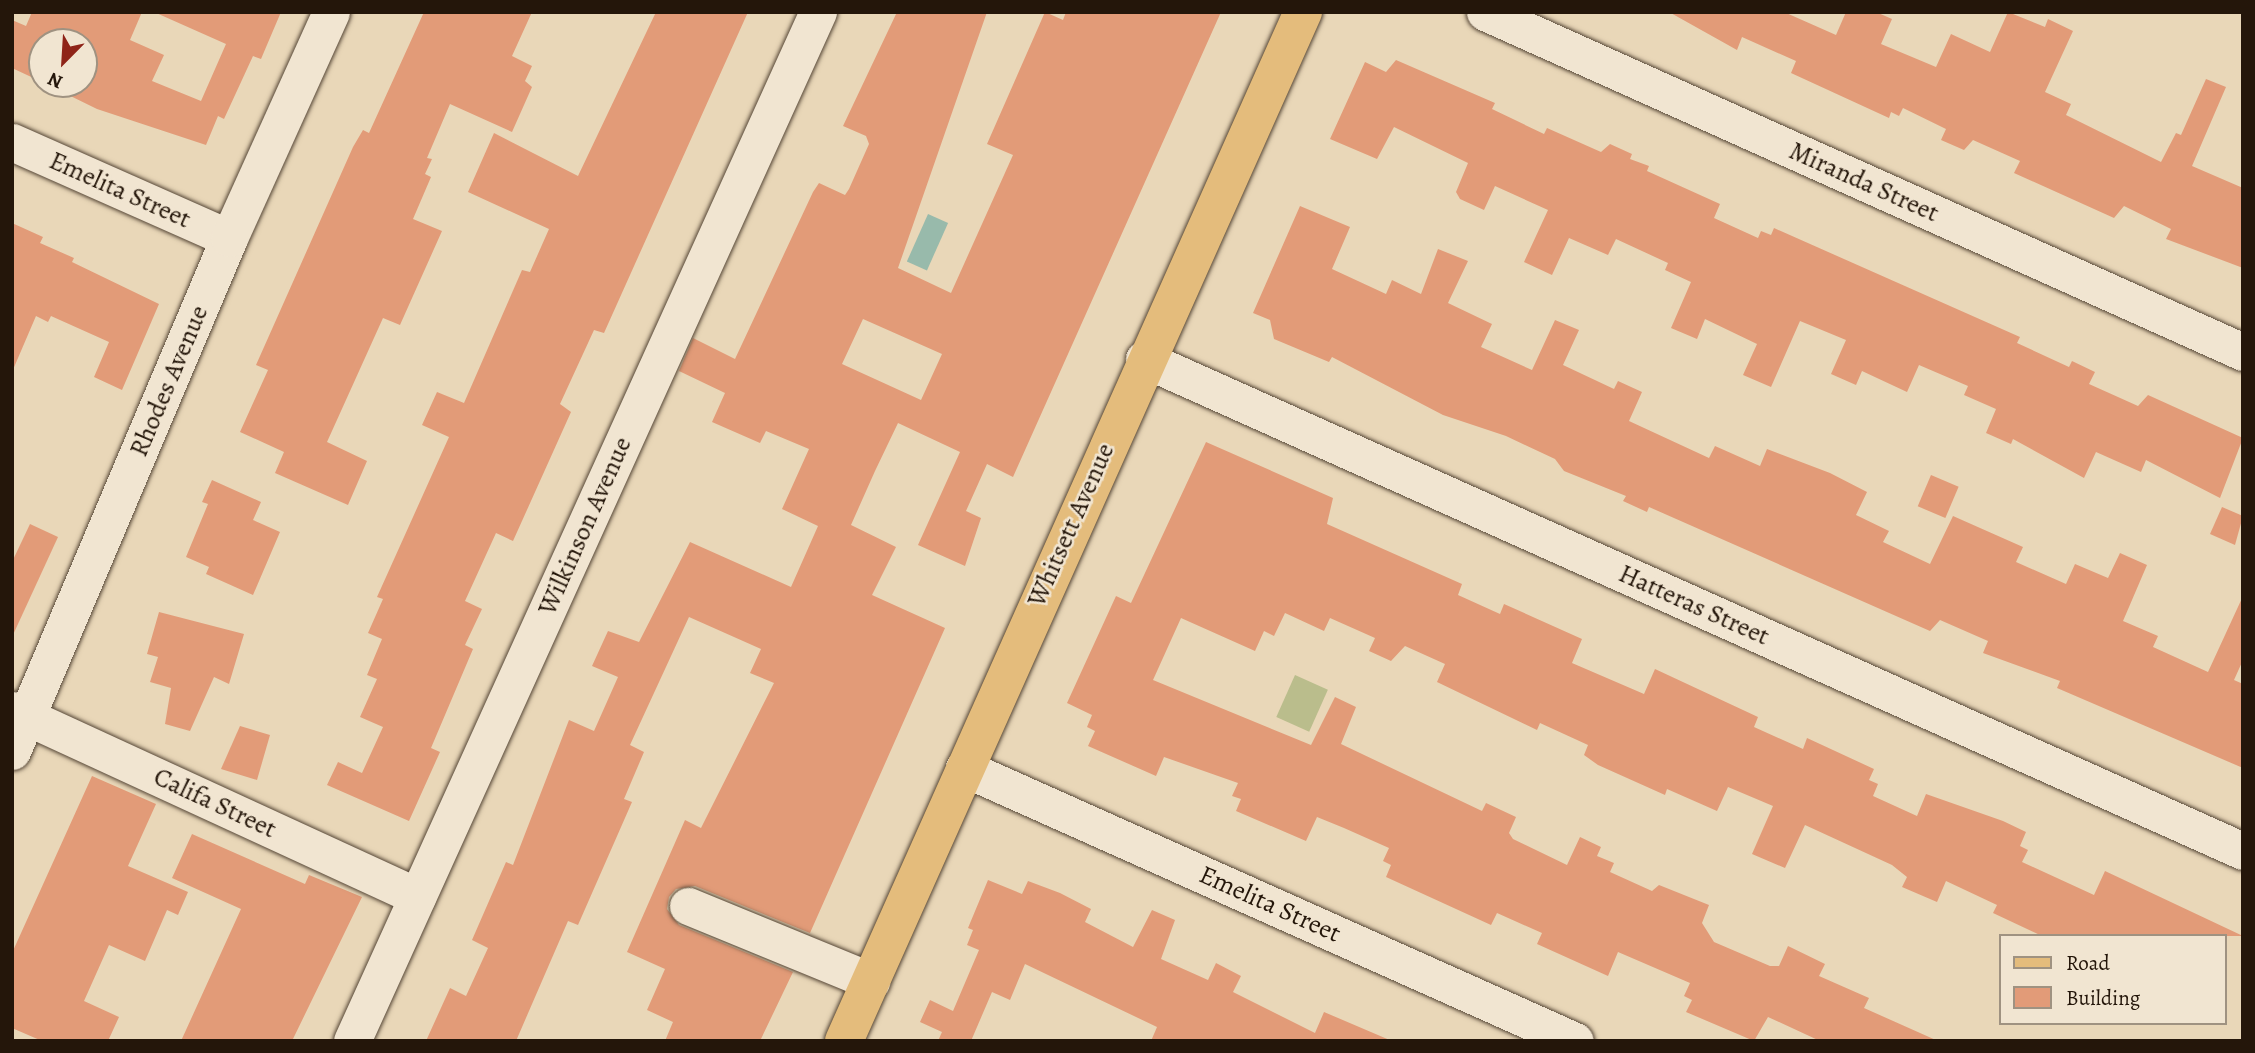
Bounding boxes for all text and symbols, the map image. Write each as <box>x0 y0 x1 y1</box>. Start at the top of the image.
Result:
north arrow <box>28 28 98 98</box>
text: N <box>44 66 67 95</box>
street label: Miranda Street <box>1784 135 1944 229</box>
street label: Emelita Street <box>45 145 195 235</box>
street label: Rhodes Avenue <box>123 301 215 461</box>
street label: Wilkinson Avenue <box>532 432 638 620</box>
street label: Whitsett Avenue <box>1021 438 1121 612</box>
street label: Hatteras Street <box>1614 558 1774 652</box>
street label: Califa Street <box>149 761 281 845</box>
street label: Emelita Street <box>1195 859 1345 949</box>
legend <box>2000 934 2227 1025</box>
text: Road <box>2066 949 2110 977</box>
text: Building <box>2066 984 2140 1012</box>

